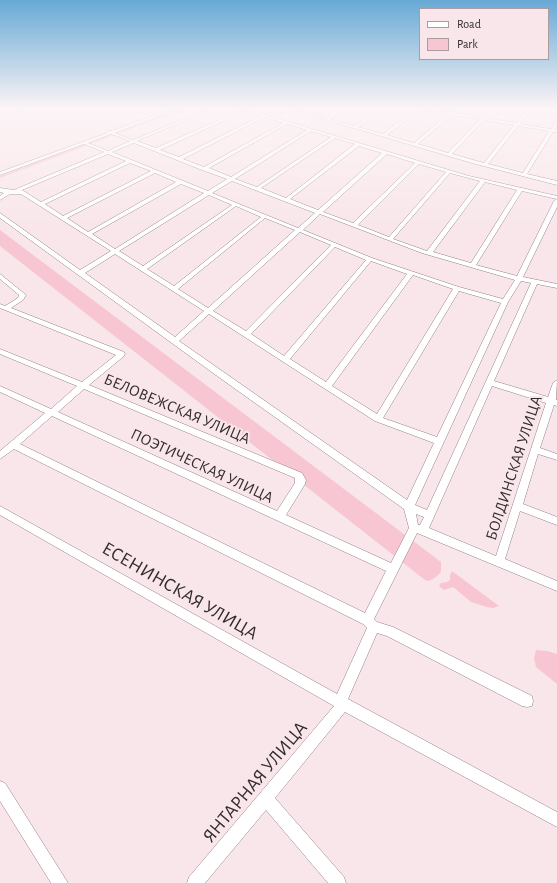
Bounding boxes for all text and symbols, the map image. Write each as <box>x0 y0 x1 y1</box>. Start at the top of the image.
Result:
legend <box>419 8 549 60</box>
text: Road <box>457 18 481 30</box>
text: Park <box>457 38 478 50</box>
street label: БЕЛОВЕЖСКАЯ УЛИЦА <box>101 369 253 449</box>
street label: БОЛДИНСКАЯ УЛИЦА <box>482 393 546 543</box>
street label: ПОЭТИЧЕСКАЯ УЛИЦА <box>128 424 276 508</box>
street label: ЕСЕНИНСКАЯ УЛИЦА <box>98 537 262 645</box>
street label: ЯНТАРНАЯ УЛИЦА <box>198 717 312 847</box>

